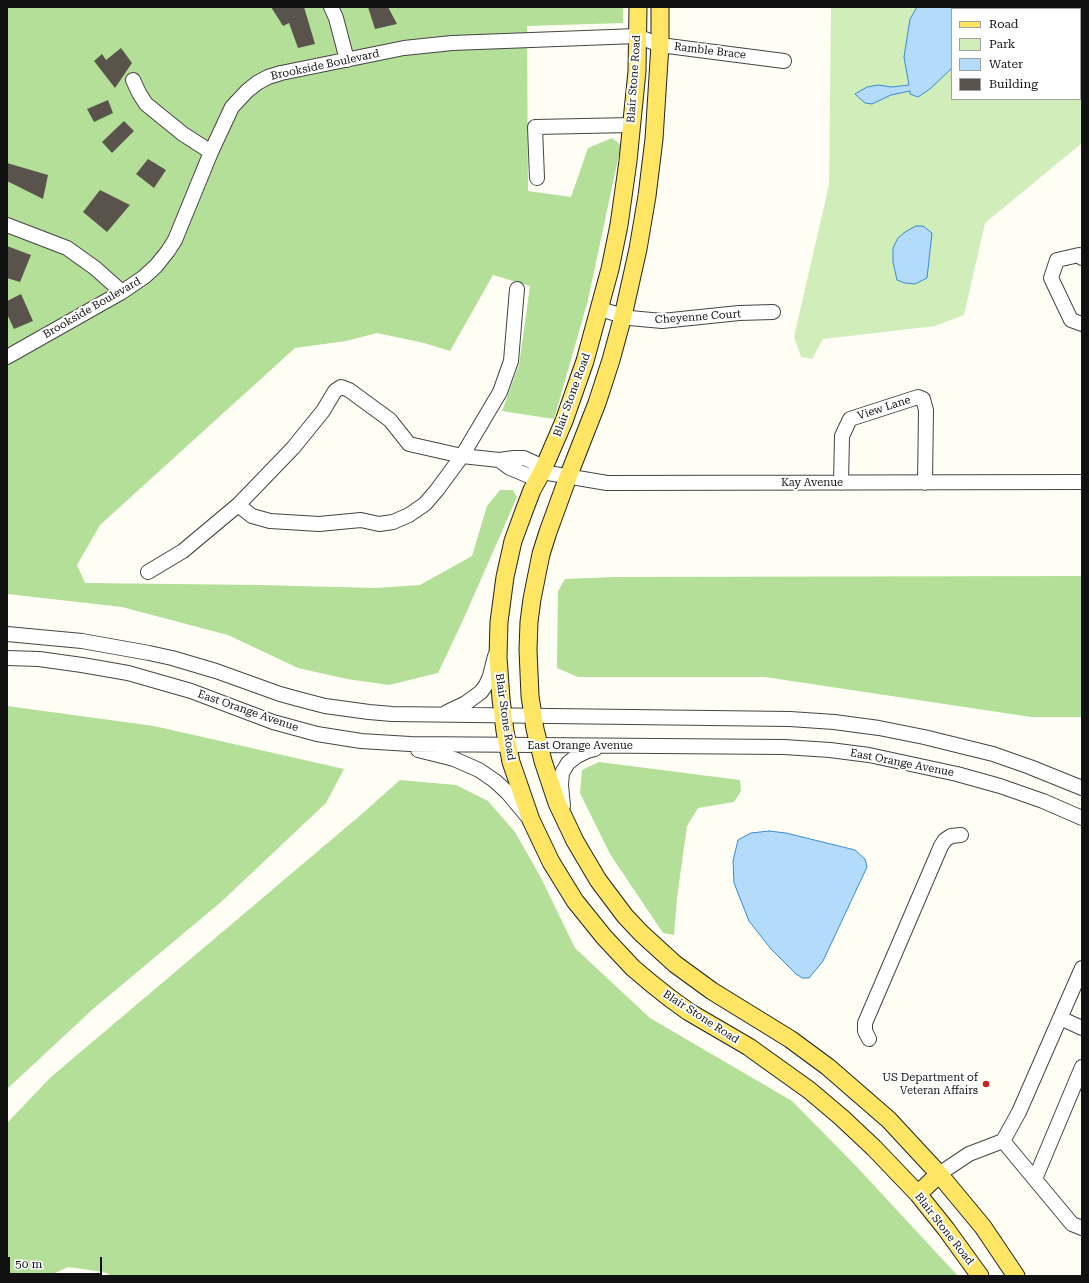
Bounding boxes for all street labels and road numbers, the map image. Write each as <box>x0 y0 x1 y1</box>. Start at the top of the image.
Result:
street label: Blair Stone Road <box>624 35 644 123</box>
street label: Ramble Brace <box>673 40 747 62</box>
street label: Brookside Boulevard <box>269 47 381 83</box>
street label: Brookside Boulevard <box>41 275 143 341</box>
street label: Cheyenne Court <box>654 307 742 327</box>
street label: Blair Stone Road <box>551 351 593 439</box>
street label: View Lane <box>856 393 912 423</box>
street label: Kay Avenue <box>781 476 843 490</box>
street label: Blair Stone Road <box>492 672 518 762</box>
street label: East Orange Avenue <box>196 688 300 734</box>
street label: East Orange Avenue <box>527 739 633 753</box>
street label: East Orange Avenue <box>849 746 955 780</box>
street label: Blair Stone Road <box>660 987 742 1047</box>
street label: Blair Stone Road <box>912 1190 976 1268</box>

